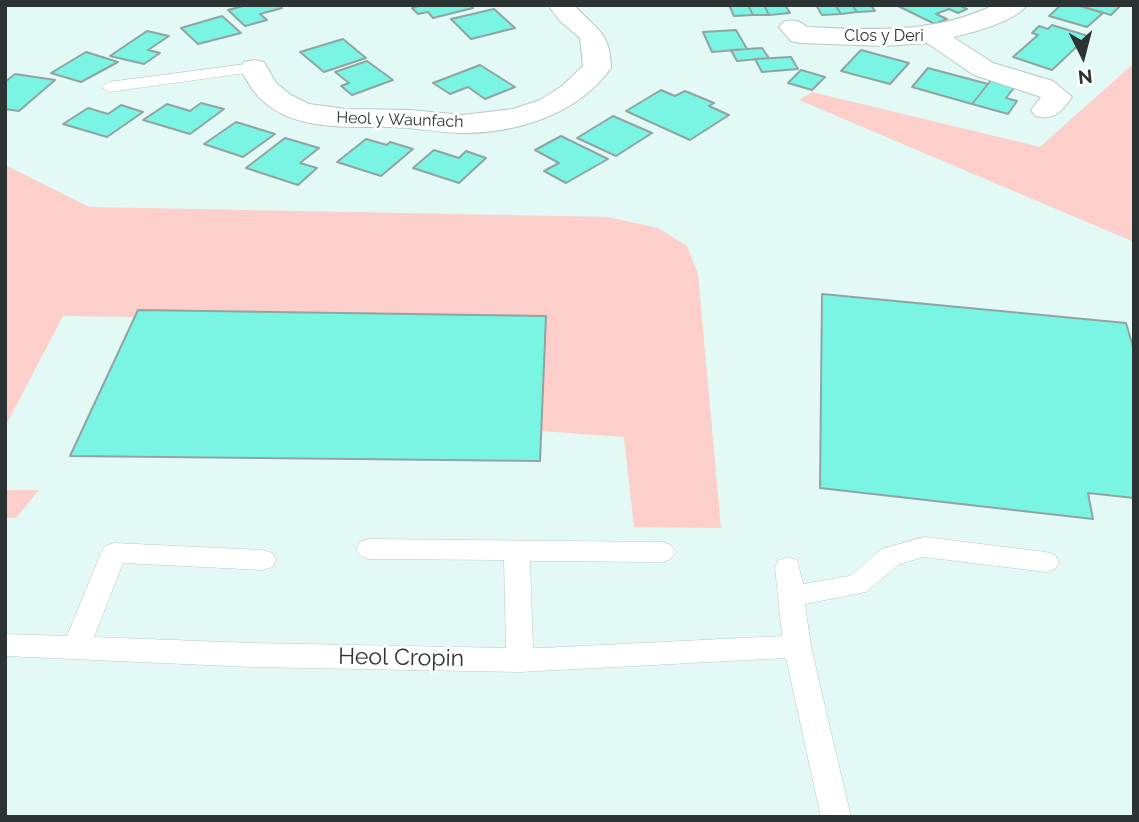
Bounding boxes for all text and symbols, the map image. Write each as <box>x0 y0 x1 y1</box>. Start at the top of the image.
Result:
north arrow <box>1048 21 1118 91</box>
street label: Clos y Deri <box>844 26 924 46</box>
text: N <box>1077 65 1094 89</box>
street label: Heol y Waunfach <box>336 108 464 132</box>
street label: Heol Cropin <box>338 643 464 673</box>

